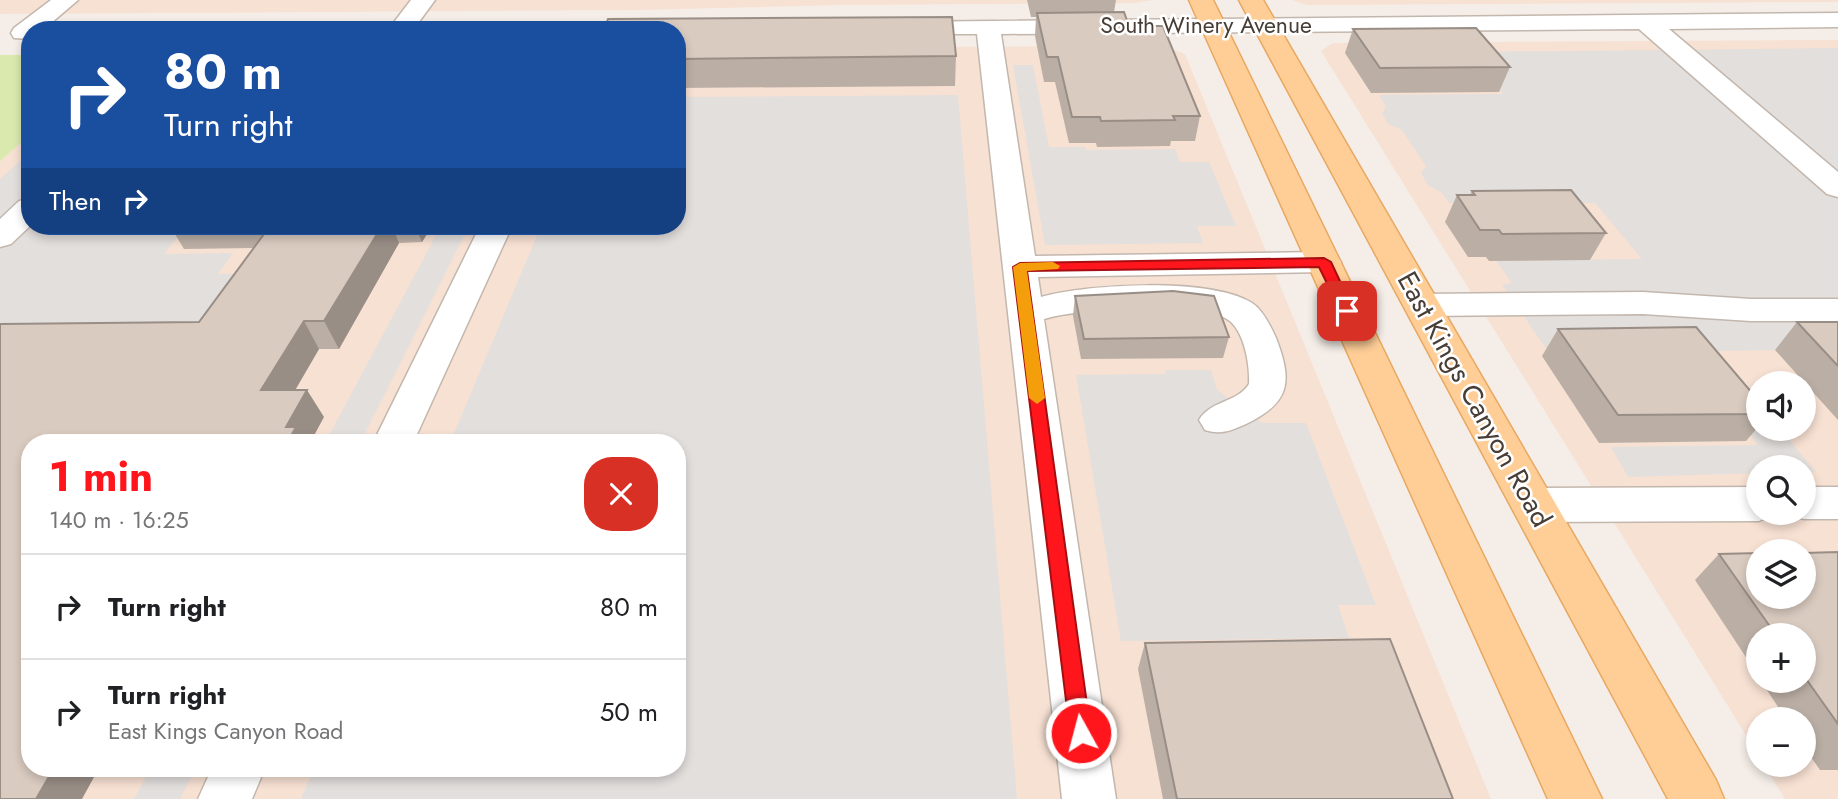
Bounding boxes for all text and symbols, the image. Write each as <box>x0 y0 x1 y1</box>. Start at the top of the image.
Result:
street label: South Winery Avenue <box>1100 8 1312 42</box>
text: 80 m <box>164 37 282 107</box>
icon: right <box>49 49 140 140</box>
text: Turn right <box>164 102 293 148</box>
text: Then <box>49 182 102 220</box>
icon: right <box>116 182 154 220</box>
street label: East Kings Canyon Road <box>1387 264 1562 535</box>
pin <box>1317 281 1377 341</box>
icon: arrive <box>1328 292 1366 330</box>
map controls <box>1746 371 1816 777</box>
button: sound <box>1746 371 1816 441</box>
text: 1 min <box>49 446 153 507</box>
button: search <box>1746 455 1816 525</box>
button: close <box>584 457 658 531</box>
text: 140 m · 16:25 <box>49 503 189 537</box>
button: layers <box>1746 539 1816 609</box>
icon: right <box>49 588 87 626</box>
text: Turn right <box>108 588 226 626</box>
text: 80 m <box>600 588 658 626</box>
button: + <box>1746 623 1816 693</box>
text: Turn right <box>108 676 226 714</box>
icon: right <box>49 693 87 731</box>
text: 50 m <box>600 693 658 731</box>
position arrow <box>1044 696 1118 770</box>
button: − <box>1746 707 1816 777</box>
text: East Kings Canyon Road <box>108 714 343 748</box>

